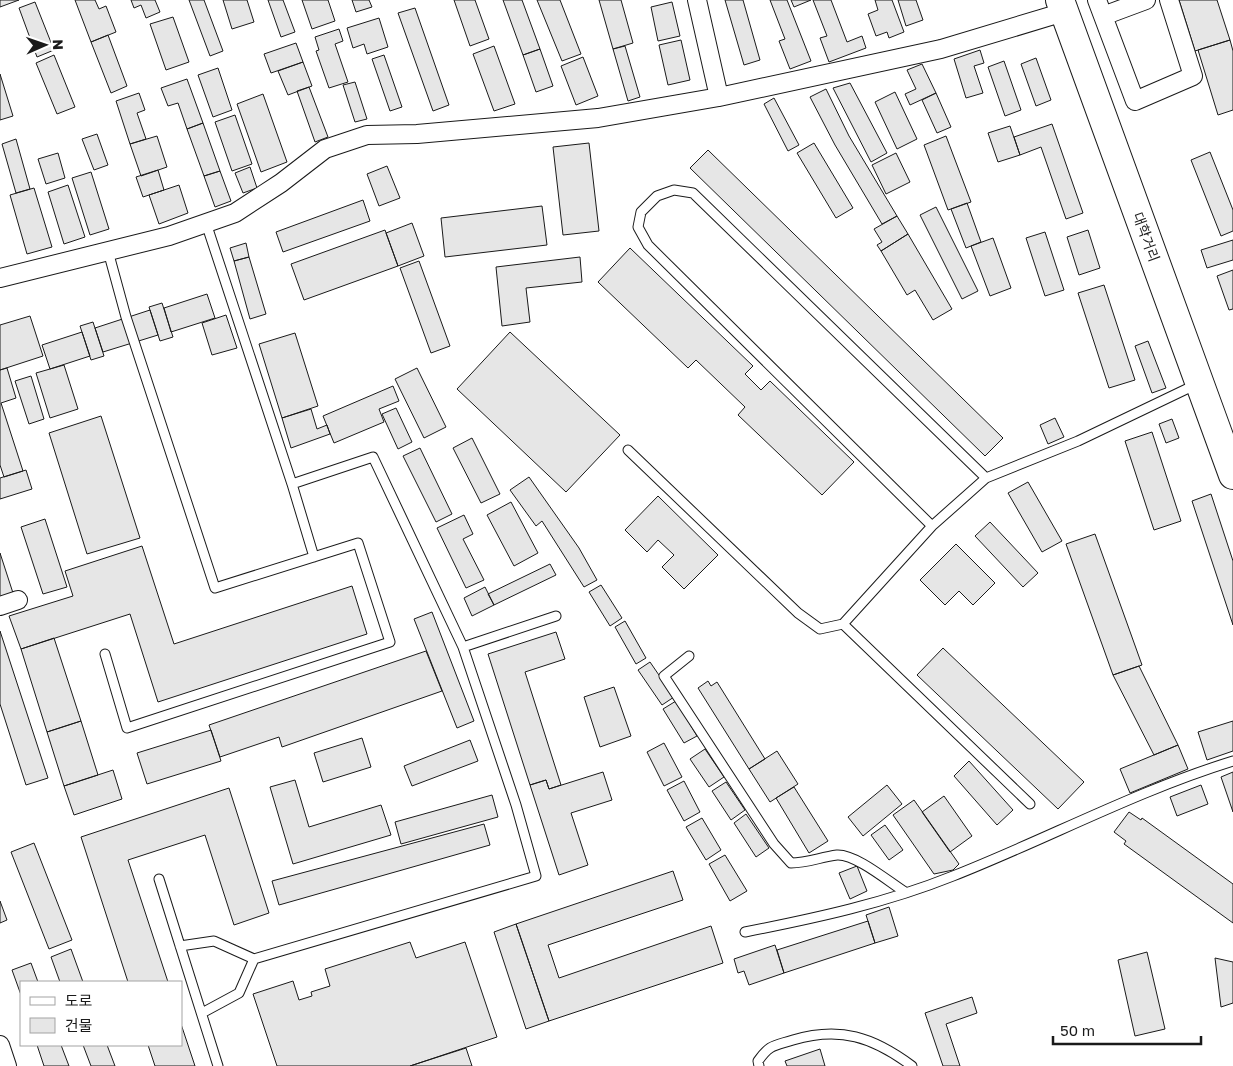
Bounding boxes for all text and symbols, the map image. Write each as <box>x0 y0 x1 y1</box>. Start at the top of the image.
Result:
north arrow <box>20 20 70 70</box>
text: N <box>50 39 67 50</box>
street label: 대학거리 <box>1130 210 1163 264</box>
legend <box>20 981 182 1046</box>
text: 도로 <box>65 991 93 1009</box>
scale bar <box>1053 1014 1200 1046</box>
text: 건물 <box>65 1016 93 1034</box>
text: 50 m <box>1060 1021 1095 1039</box>

